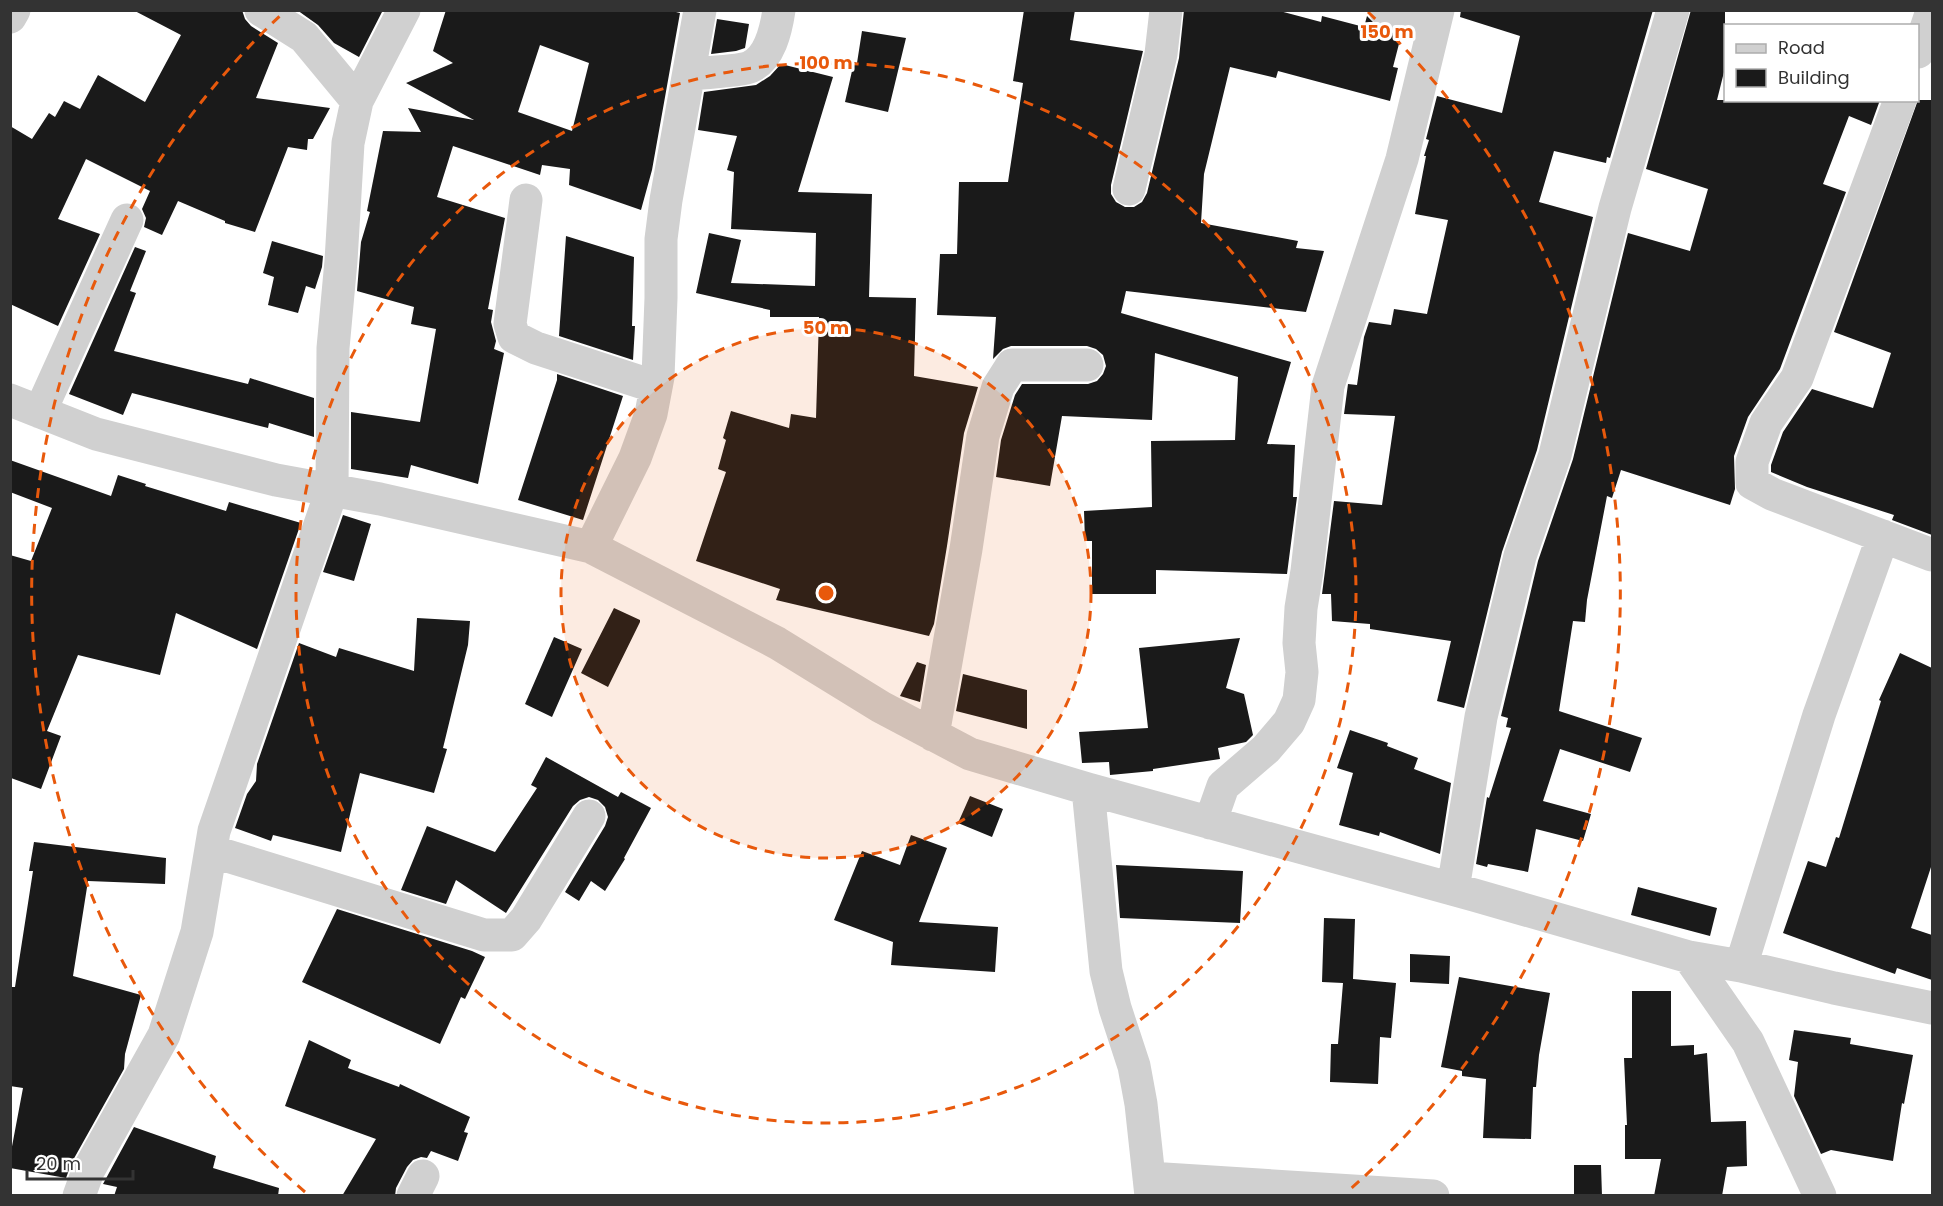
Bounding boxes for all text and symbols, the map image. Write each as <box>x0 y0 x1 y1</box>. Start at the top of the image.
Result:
text: 150 m <box>1360 19 1414 44</box>
legend <box>1724 24 1919 102</box>
text: Road <box>1778 35 1825 60</box>
text: 100 m <box>799 50 853 75</box>
text: Building <box>1778 65 1850 90</box>
text: 50 m <box>803 315 849 340</box>
centre of rings <box>816 583 836 603</box>
scale bar <box>27 1143 134 1181</box>
text: 20 m <box>36 1151 81 1176</box>

